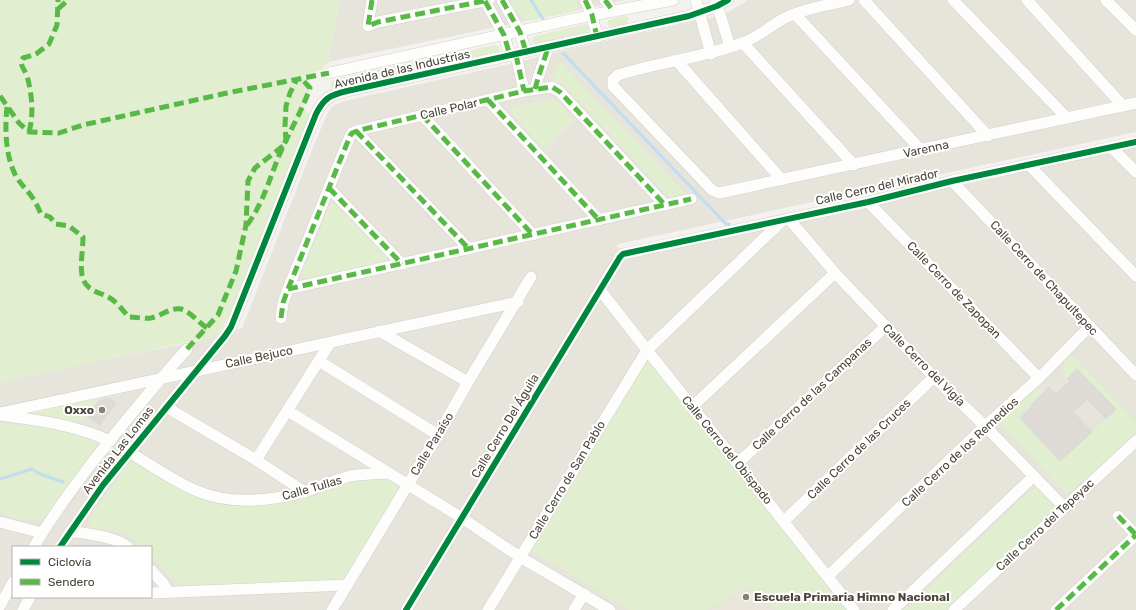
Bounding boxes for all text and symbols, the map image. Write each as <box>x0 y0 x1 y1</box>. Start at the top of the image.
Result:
street label: Avenida de las Industrias <box>333 47 471 91</box>
street label: Calle Polar <box>419 95 480 122</box>
street label: Varenna <box>902 137 950 161</box>
street label: Calle Cerro del Mirador <box>814 166 940 208</box>
street label: Calle Cerro de Chapultepec <box>987 218 1101 338</box>
street label: Calle Cerro de Zapopan <box>904 239 1004 341</box>
street label: Calle Cerro del Vigía <box>880 321 968 409</box>
street label: Calle Cerro de las Campanas <box>749 335 875 453</box>
street label: Calle Bejuco <box>224 343 294 371</box>
street label: Calle Cerro Del Águila <box>468 371 542 481</box>
street label: Calle Cerro del Obispado <box>679 393 775 507</box>
street label: Calle Cerro de los Remedios <box>899 394 1021 510</box>
street label: Calle Cerro de las Cruces <box>804 396 914 502</box>
place label: Oxxo <box>64 403 94 417</box>
street label: Avenida Las Lomas <box>80 404 156 496</box>
marker: Oxxo <box>97 405 107 415</box>
street label: Calle Paraíso <box>408 410 456 478</box>
street label: Calle Cerro de San Pablo <box>526 418 608 542</box>
street label: Calle Tullas <box>280 473 344 503</box>
street label: Calle Cerro del Tepeyac <box>993 476 1097 574</box>
legend <box>12 546 152 598</box>
text: Ciclovía <box>48 555 91 569</box>
text: Sendero <box>48 575 95 589</box>
place label: Escuela Primaria Himno Nacional <box>754 590 950 604</box>
marker: Escuela Primaria Himno Nacional <box>741 592 751 602</box>

